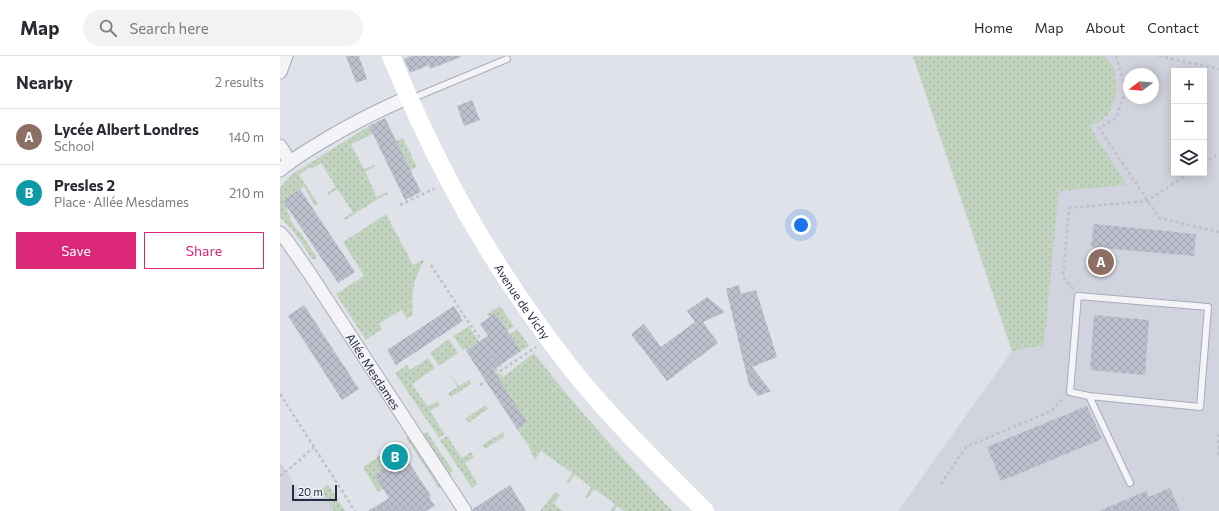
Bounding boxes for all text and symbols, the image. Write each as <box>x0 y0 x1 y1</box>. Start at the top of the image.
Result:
search box <box>83 10 363 46</box>
text: Map <box>20 16 59 39</box>
icon: search <box>97 17 119 39</box>
text: Search here <box>129 19 209 37</box>
text: Home <box>974 19 1013 36</box>
text: Map <box>1035 19 1063 36</box>
text: About <box>1085 19 1125 36</box>
text: Contact <box>1147 19 1199 36</box>
north arrow <box>1123 68 1159 104</box>
map controls <box>1171 68 1207 176</box>
button: + <box>1171 68 1207 104</box>
text: Nearby <box>16 72 73 93</box>
text: 2 results <box>215 74 264 90</box>
button: − <box>1171 104 1207 140</box>
text: Lycée Albert Londres <box>54 120 199 138</box>
text: A <box>24 129 34 145</box>
text: 140 m <box>228 129 264 145</box>
text: School <box>54 138 94 154</box>
button: layers <box>1171 140 1207 176</box>
text: Presles 2 <box>54 176 115 194</box>
text: B <box>25 185 33 201</box>
text: 210 m <box>229 185 264 201</box>
text: Place · Allée Mesdames <box>54 194 189 210</box>
your location <box>791 215 811 235</box>
button: Save <box>16 232 136 269</box>
button: Share <box>144 232 264 269</box>
pin: A <box>1088 247 1114 277</box>
street label: Avenue de Vichy <box>492 261 553 342</box>
street label: Allée Mesdames <box>344 330 404 412</box>
pin: B <box>382 442 408 472</box>
scale bar <box>292 483 337 502</box>
text: 20 m <box>298 485 323 498</box>

